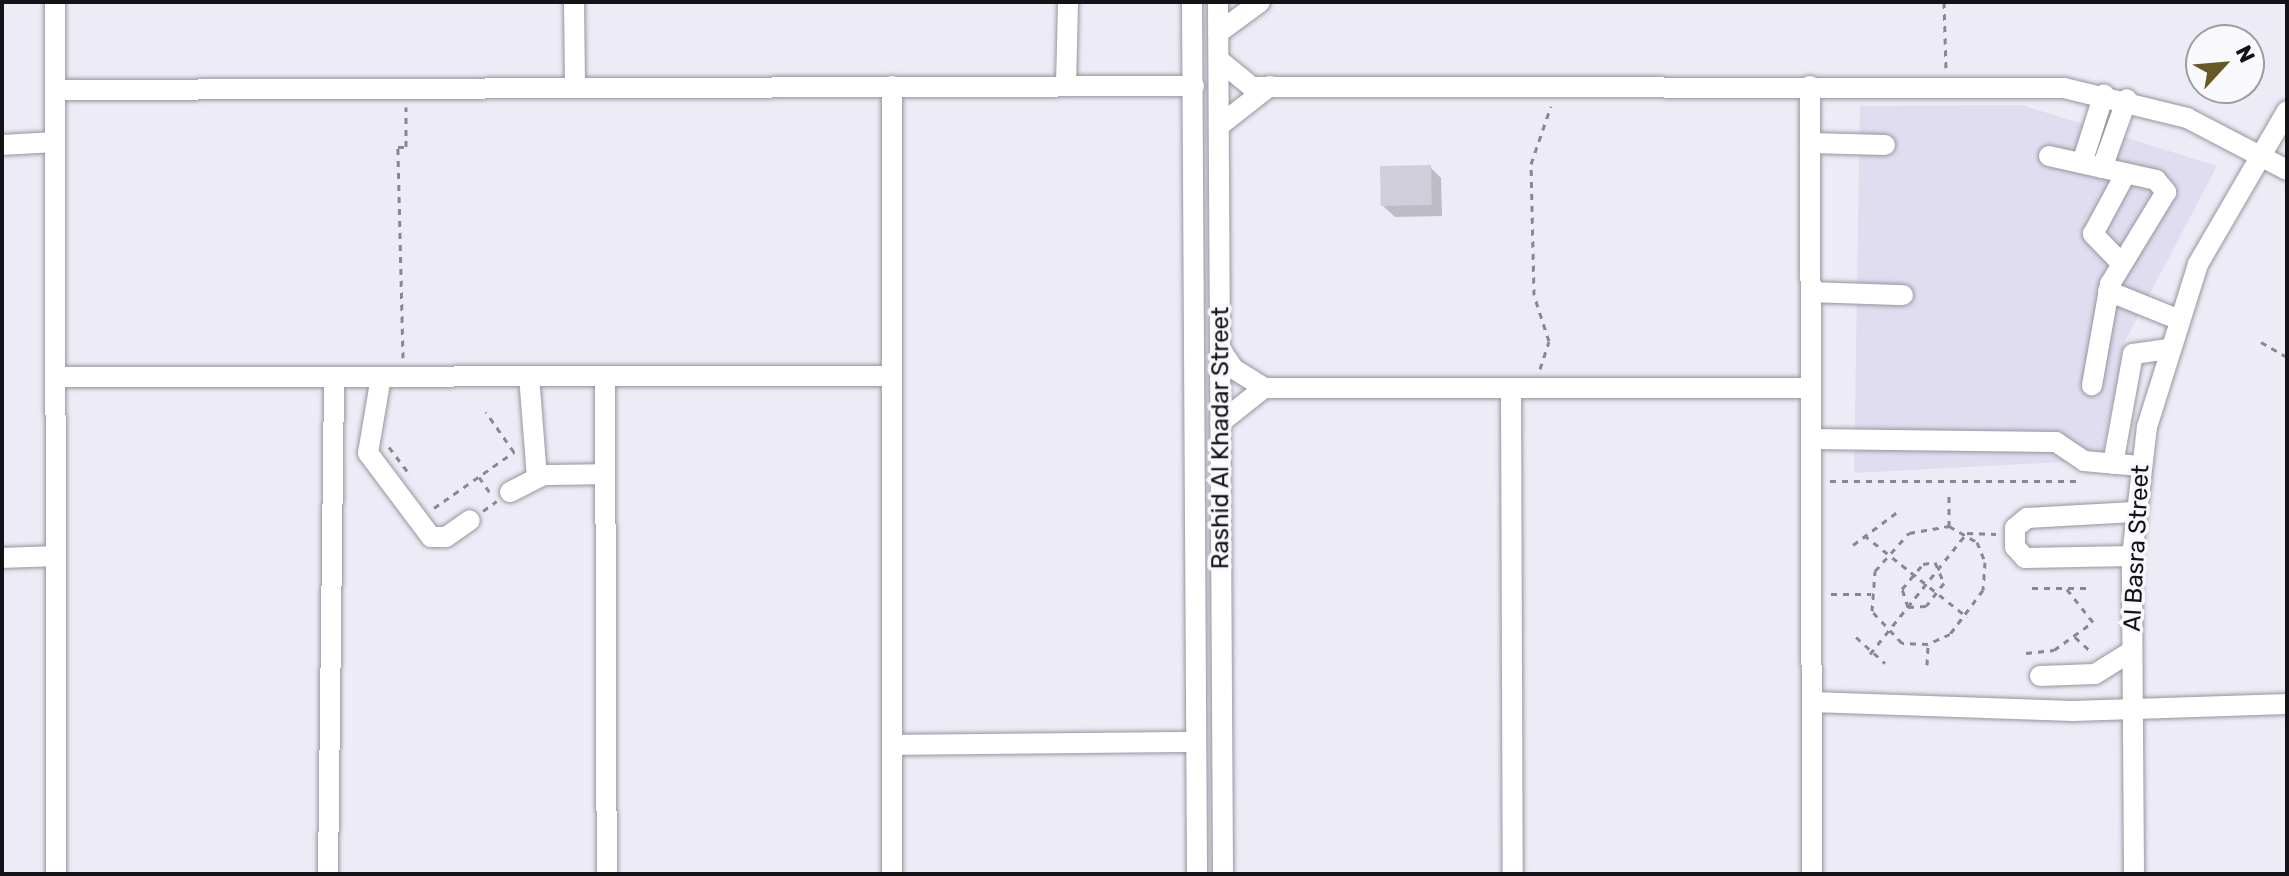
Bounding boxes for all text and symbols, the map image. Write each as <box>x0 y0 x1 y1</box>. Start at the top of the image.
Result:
north arrow <box>2185 24 2265 104</box>
text: N <box>2230 41 2261 67</box>
street label: Rashid Al Khadar Street <box>1207 306 1235 570</box>
street label: Al Basra Street <box>2118 464 2156 632</box>

